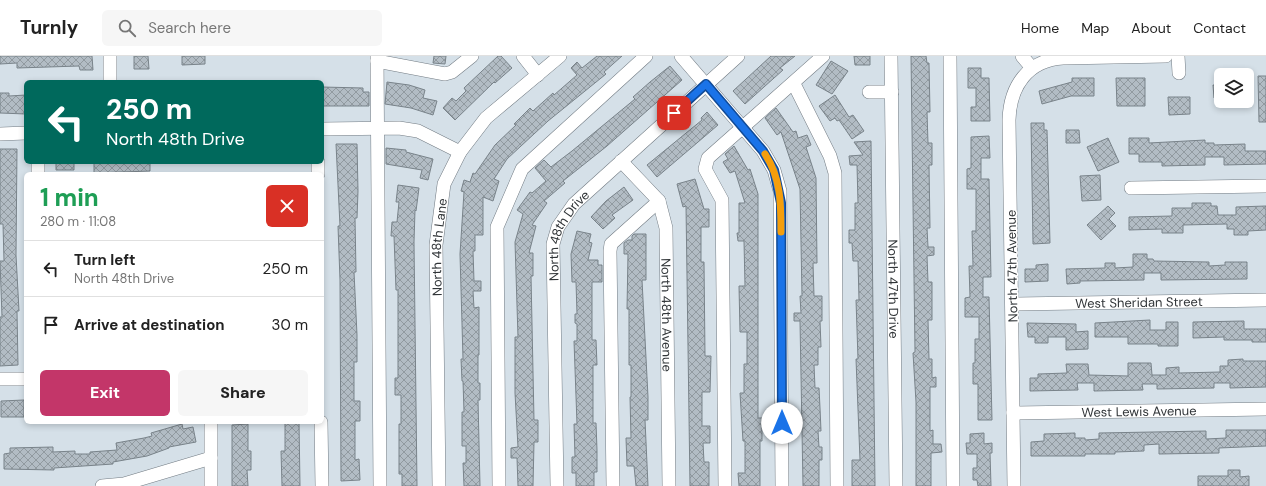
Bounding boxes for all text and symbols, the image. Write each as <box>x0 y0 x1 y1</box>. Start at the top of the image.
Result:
search box <box>102 10 382 46</box>
text: Turnly <box>20 15 78 40</box>
icon: search <box>116 17 138 39</box>
text: Search here <box>148 18 231 38</box>
text: Home <box>1021 19 1059 37</box>
text: Map <box>1081 19 1109 37</box>
text: About <box>1131 19 1171 37</box>
text: Contact <box>1193 19 1246 37</box>
map controls <box>1214 68 1254 108</box>
button: layers <box>1214 68 1254 108</box>
text: 250 m <box>106 91 192 128</box>
icon: left <box>40 96 92 148</box>
pin <box>657 96 691 130</box>
icon: arrive <box>663 102 685 124</box>
text: North 48th Drive <box>106 127 245 151</box>
text: 1 min <box>40 182 99 213</box>
button: close <box>266 185 308 227</box>
street label: North 48th Drive <box>544 186 593 281</box>
street label: North 48th Lane <box>427 197 451 296</box>
street label: North 47th Avenue <box>1003 210 1021 322</box>
text: 280 m · 11:08 <box>40 213 116 230</box>
street label: North 47th Drive <box>885 239 903 339</box>
text: Turn left <box>74 250 135 270</box>
icon: left <box>40 258 62 280</box>
street label: North 48th Avenue <box>658 258 676 372</box>
text: 250 m <box>263 259 308 279</box>
text: North 48th Drive <box>74 270 174 287</box>
street label: West Sheridan Street <box>1075 292 1203 312</box>
icon: arrive <box>40 314 62 336</box>
text: Arrive at destination <box>74 315 225 335</box>
text: 30 m <box>272 315 308 335</box>
button: Exit <box>40 370 170 416</box>
button: Share <box>178 370 308 416</box>
position arrow <box>761 402 803 444</box>
street label: West Lewis Avenue <box>1081 402 1197 420</box>

